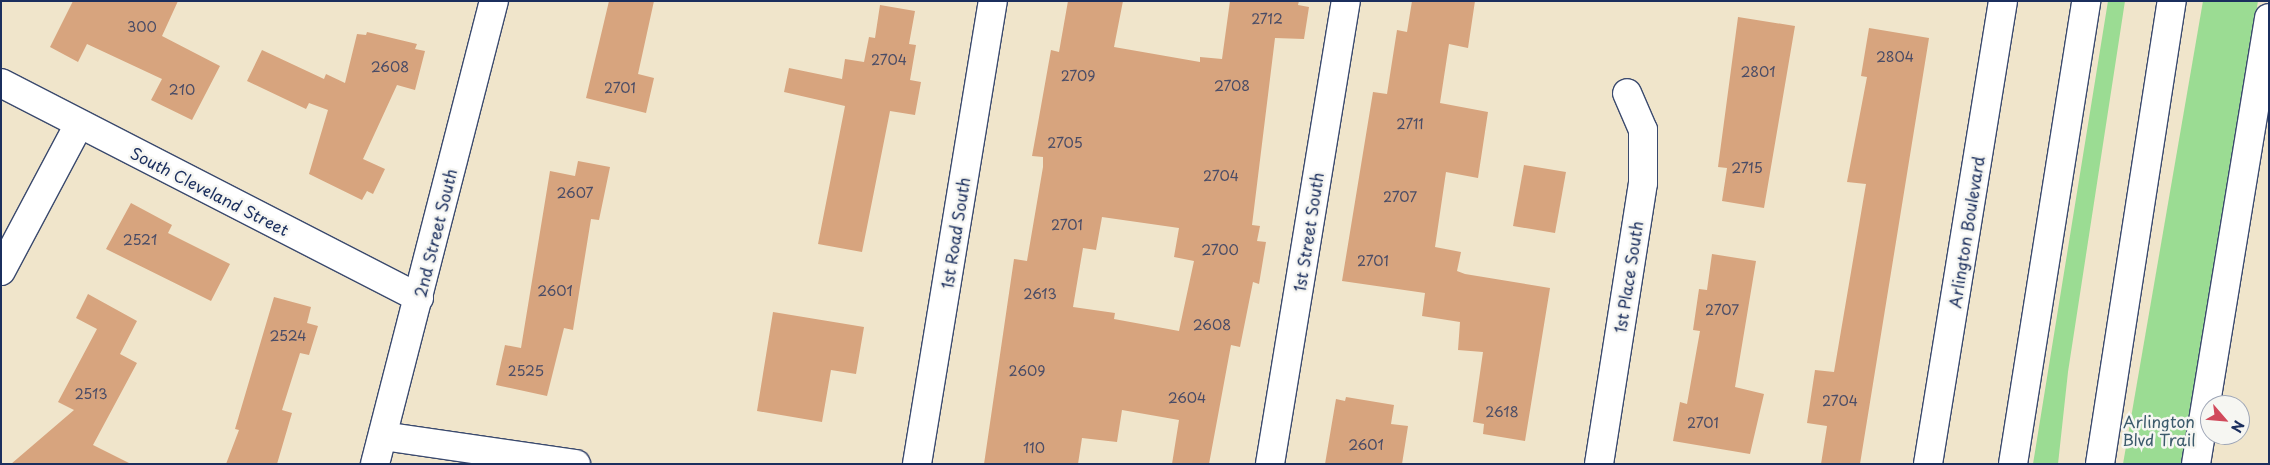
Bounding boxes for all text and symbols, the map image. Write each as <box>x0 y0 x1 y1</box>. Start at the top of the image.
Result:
house number: 2712 <box>1251 11 1283 27</box>
house number: 300 <box>127 19 157 35</box>
house number: 2804 <box>1876 49 1914 65</box>
house number: 2704 <box>871 52 907 68</box>
house number: 2608 <box>371 59 409 75</box>
house number: 2801 <box>1740 64 1776 80</box>
house number: 2709 <box>1061 68 1095 84</box>
house number: 2708 <box>1214 78 1250 94</box>
house number: 2701 <box>604 80 636 96</box>
house number: 210 <box>169 82 195 98</box>
house number: 2711 <box>1396 116 1424 132</box>
house number: 2705 <box>1047 135 1083 151</box>
street label: South Cleveland Street <box>127 143 293 239</box>
street label: Arlington Boulevard <box>1945 155 1987 309</box>
house number: 2715 <box>1731 160 1763 176</box>
street label: 2nd Street South <box>410 166 460 300</box>
house number: 2704 <box>1203 168 1239 184</box>
street label: 1st Street South <box>1289 169 1327 295</box>
street label: 1st Road South <box>937 175 973 291</box>
house number: 2607 <box>556 185 594 201</box>
house number: 2707 <box>1383 189 1417 205</box>
house number: 2701 <box>1051 217 1083 233</box>
street label: 1st Place South <box>1609 218 1647 336</box>
house number: 2521 <box>123 232 157 248</box>
house number: 2700 <box>1201 242 1239 258</box>
house number: 2701 <box>1357 253 1389 269</box>
house number: 2601 <box>537 283 573 299</box>
house number: 2613 <box>1023 286 1057 302</box>
house number: 2707 <box>1705 302 1739 318</box>
house number: 2608 <box>1193 317 1231 333</box>
house number: 2524 <box>270 328 306 344</box>
house number: 2525 <box>508 363 544 379</box>
house number: 2609 <box>1009 363 1045 379</box>
house number: 2513 <box>74 386 108 402</box>
house number: 2604 <box>1168 390 1206 406</box>
house number: 2704 <box>1822 393 1858 409</box>
north arrow <box>2200 395 2250 445</box>
house number: 2618 <box>1485 404 1519 420</box>
park label: Arlington Blvd Trail <box>2122 411 2196 449</box>
house number: 2701 <box>1687 415 1719 431</box>
text: N <box>2226 417 2250 436</box>
house number: 2601 <box>1348 437 1384 453</box>
house number: 110 <box>1023 440 1045 456</box>

